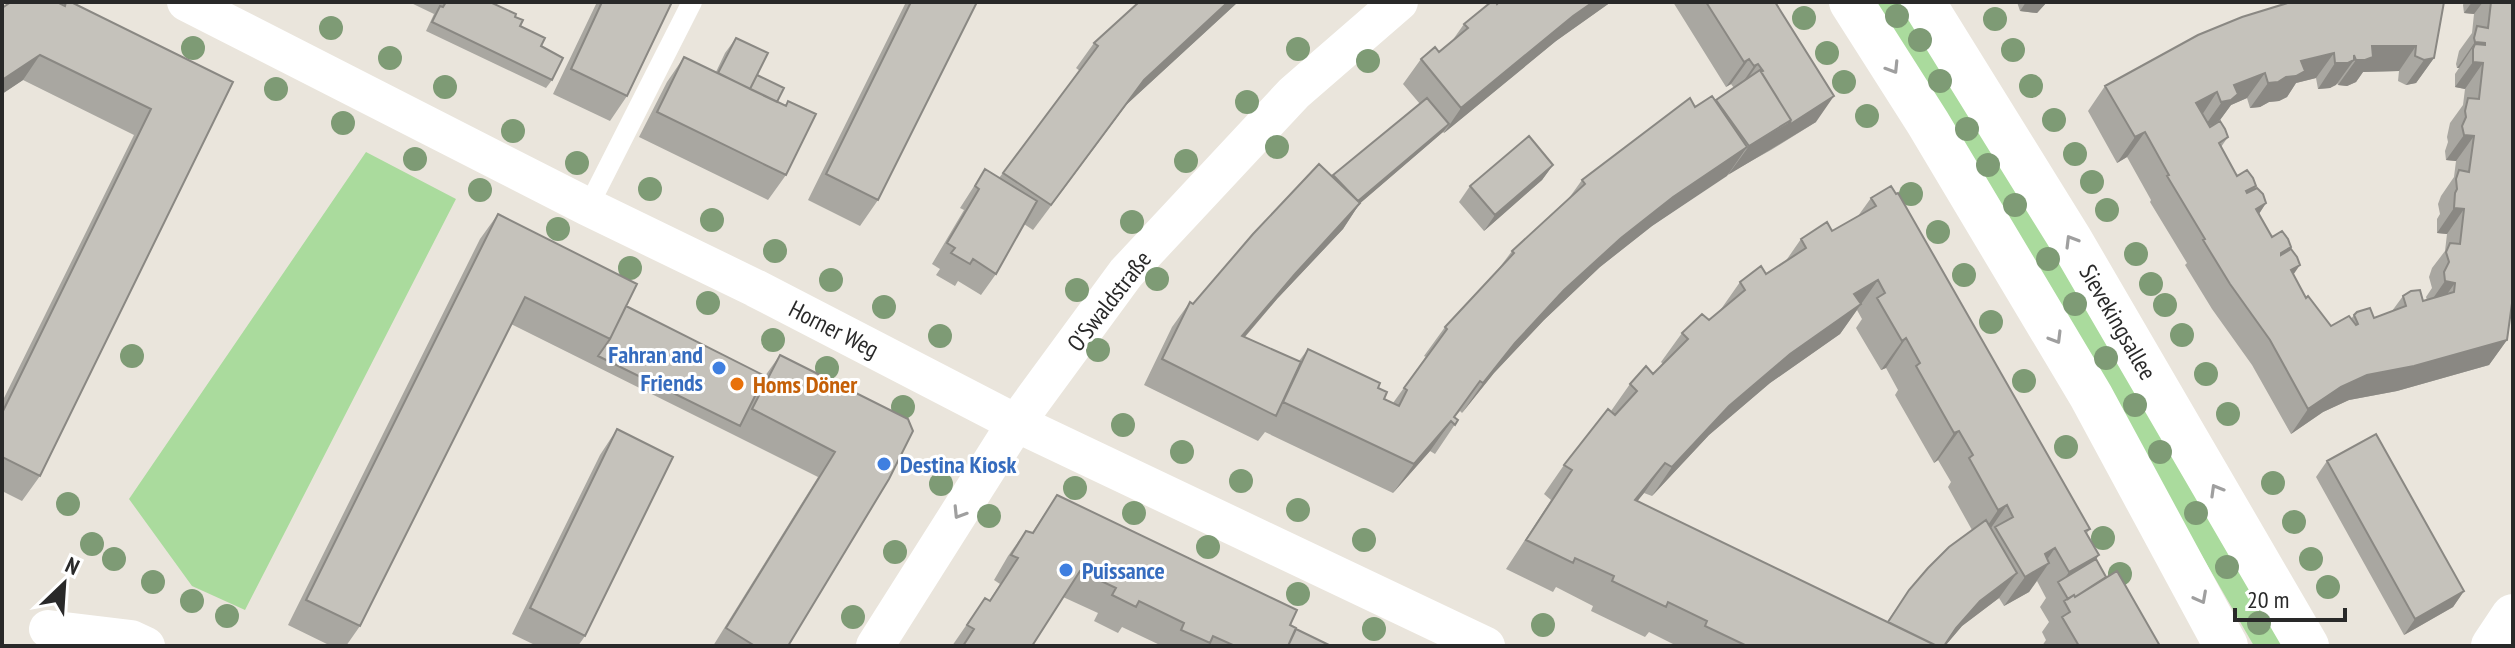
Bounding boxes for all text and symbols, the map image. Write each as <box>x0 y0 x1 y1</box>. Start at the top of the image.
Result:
one-way arrow <box>1883 59 1898 74</box>
one-way arrow <box>2066 235 2081 250</box>
street label: O'Swaldstraße <box>1060 244 1158 358</box>
street label: Sievekingsallee <box>2073 259 2163 385</box>
street label: Horner Weg <box>784 293 884 365</box>
one-way arrow <box>2047 329 2062 344</box>
place label: Fahran and Friends <box>608 339 703 398</box>
marker: Fahran and Friends <box>710 359 728 377</box>
place label: Homs Döner <box>753 369 858 400</box>
marker: Homs Döner <box>728 375 746 393</box>
place label: Destina Kiosk <box>900 449 1016 480</box>
marker: Destina Kiosk <box>875 455 893 473</box>
one-way arrow <box>2210 484 2226 499</box>
one-way arrow <box>954 504 969 519</box>
north arrow <box>24 544 104 624</box>
text: N <box>61 551 84 581</box>
place label: Puissance <box>1082 555 1165 586</box>
marker: Puissance <box>1057 561 1075 579</box>
scale bar <box>2235 572 2345 622</box>
text: 20 m <box>2247 584 2289 615</box>
one-way arrow <box>2191 590 2206 605</box>

